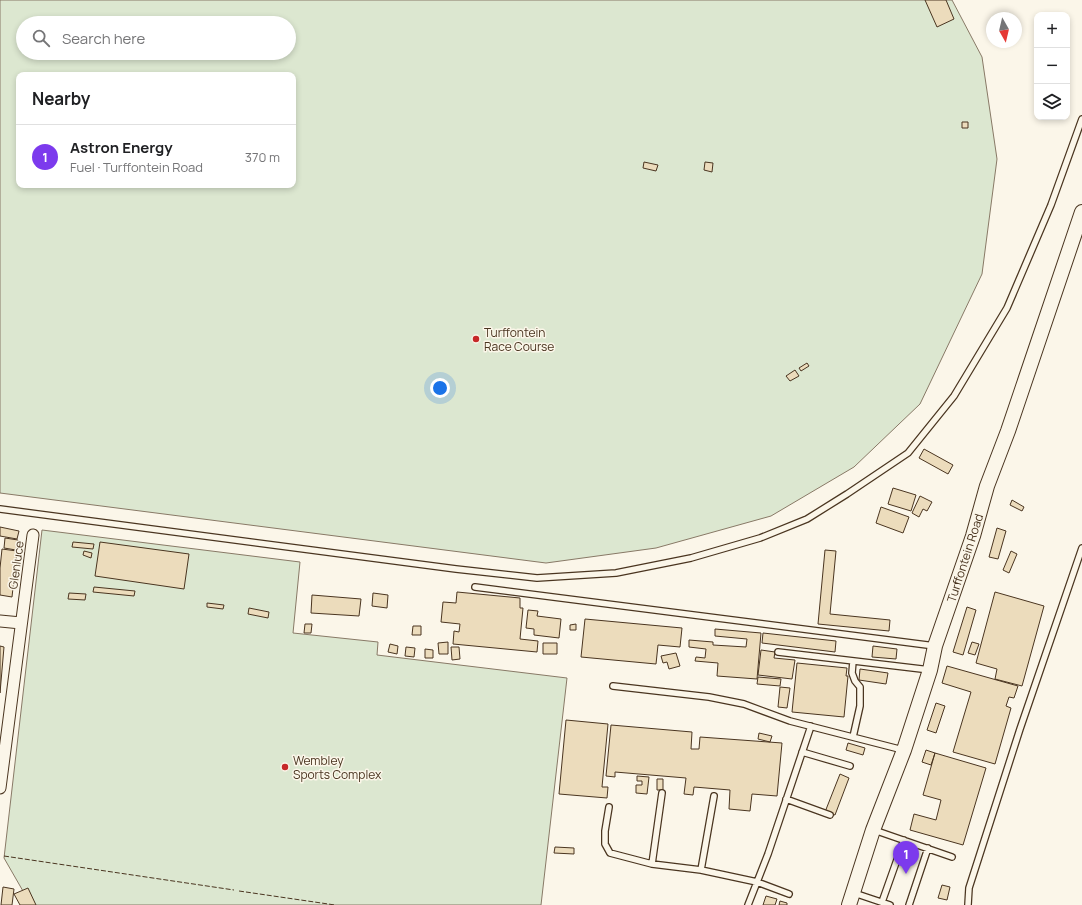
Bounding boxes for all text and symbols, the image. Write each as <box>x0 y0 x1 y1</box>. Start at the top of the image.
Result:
north arrow <box>986 12 1022 48</box>
map controls <box>1034 12 1070 120</box>
button: + <box>1034 12 1070 48</box>
search box <box>16 16 296 60</box>
icon: search <box>30 27 52 49</box>
text: Search here <box>62 28 145 49</box>
button: − <box>1034 48 1070 84</box>
button: layers <box>1034 84 1070 120</box>
text: Nearby <box>32 87 90 110</box>
text: Astron Energy <box>70 137 173 158</box>
text: 1 <box>42 148 48 166</box>
text: 370 m <box>245 148 280 166</box>
text: Fuel · Turffontein Road <box>70 158 203 176</box>
place label: Turffontein Race Course <box>484 324 554 355</box>
marker: Turffontein Race Course <box>471 334 481 344</box>
your location <box>430 378 450 398</box>
street label: Turffontein Road <box>943 511 987 605</box>
street label: Glenluce <box>4 540 28 590</box>
place label: Wembley Sports Complex <box>293 752 382 783</box>
marker: Wembley Sports Complex <box>280 762 290 772</box>
pin: 1 <box>893 841 919 874</box>

